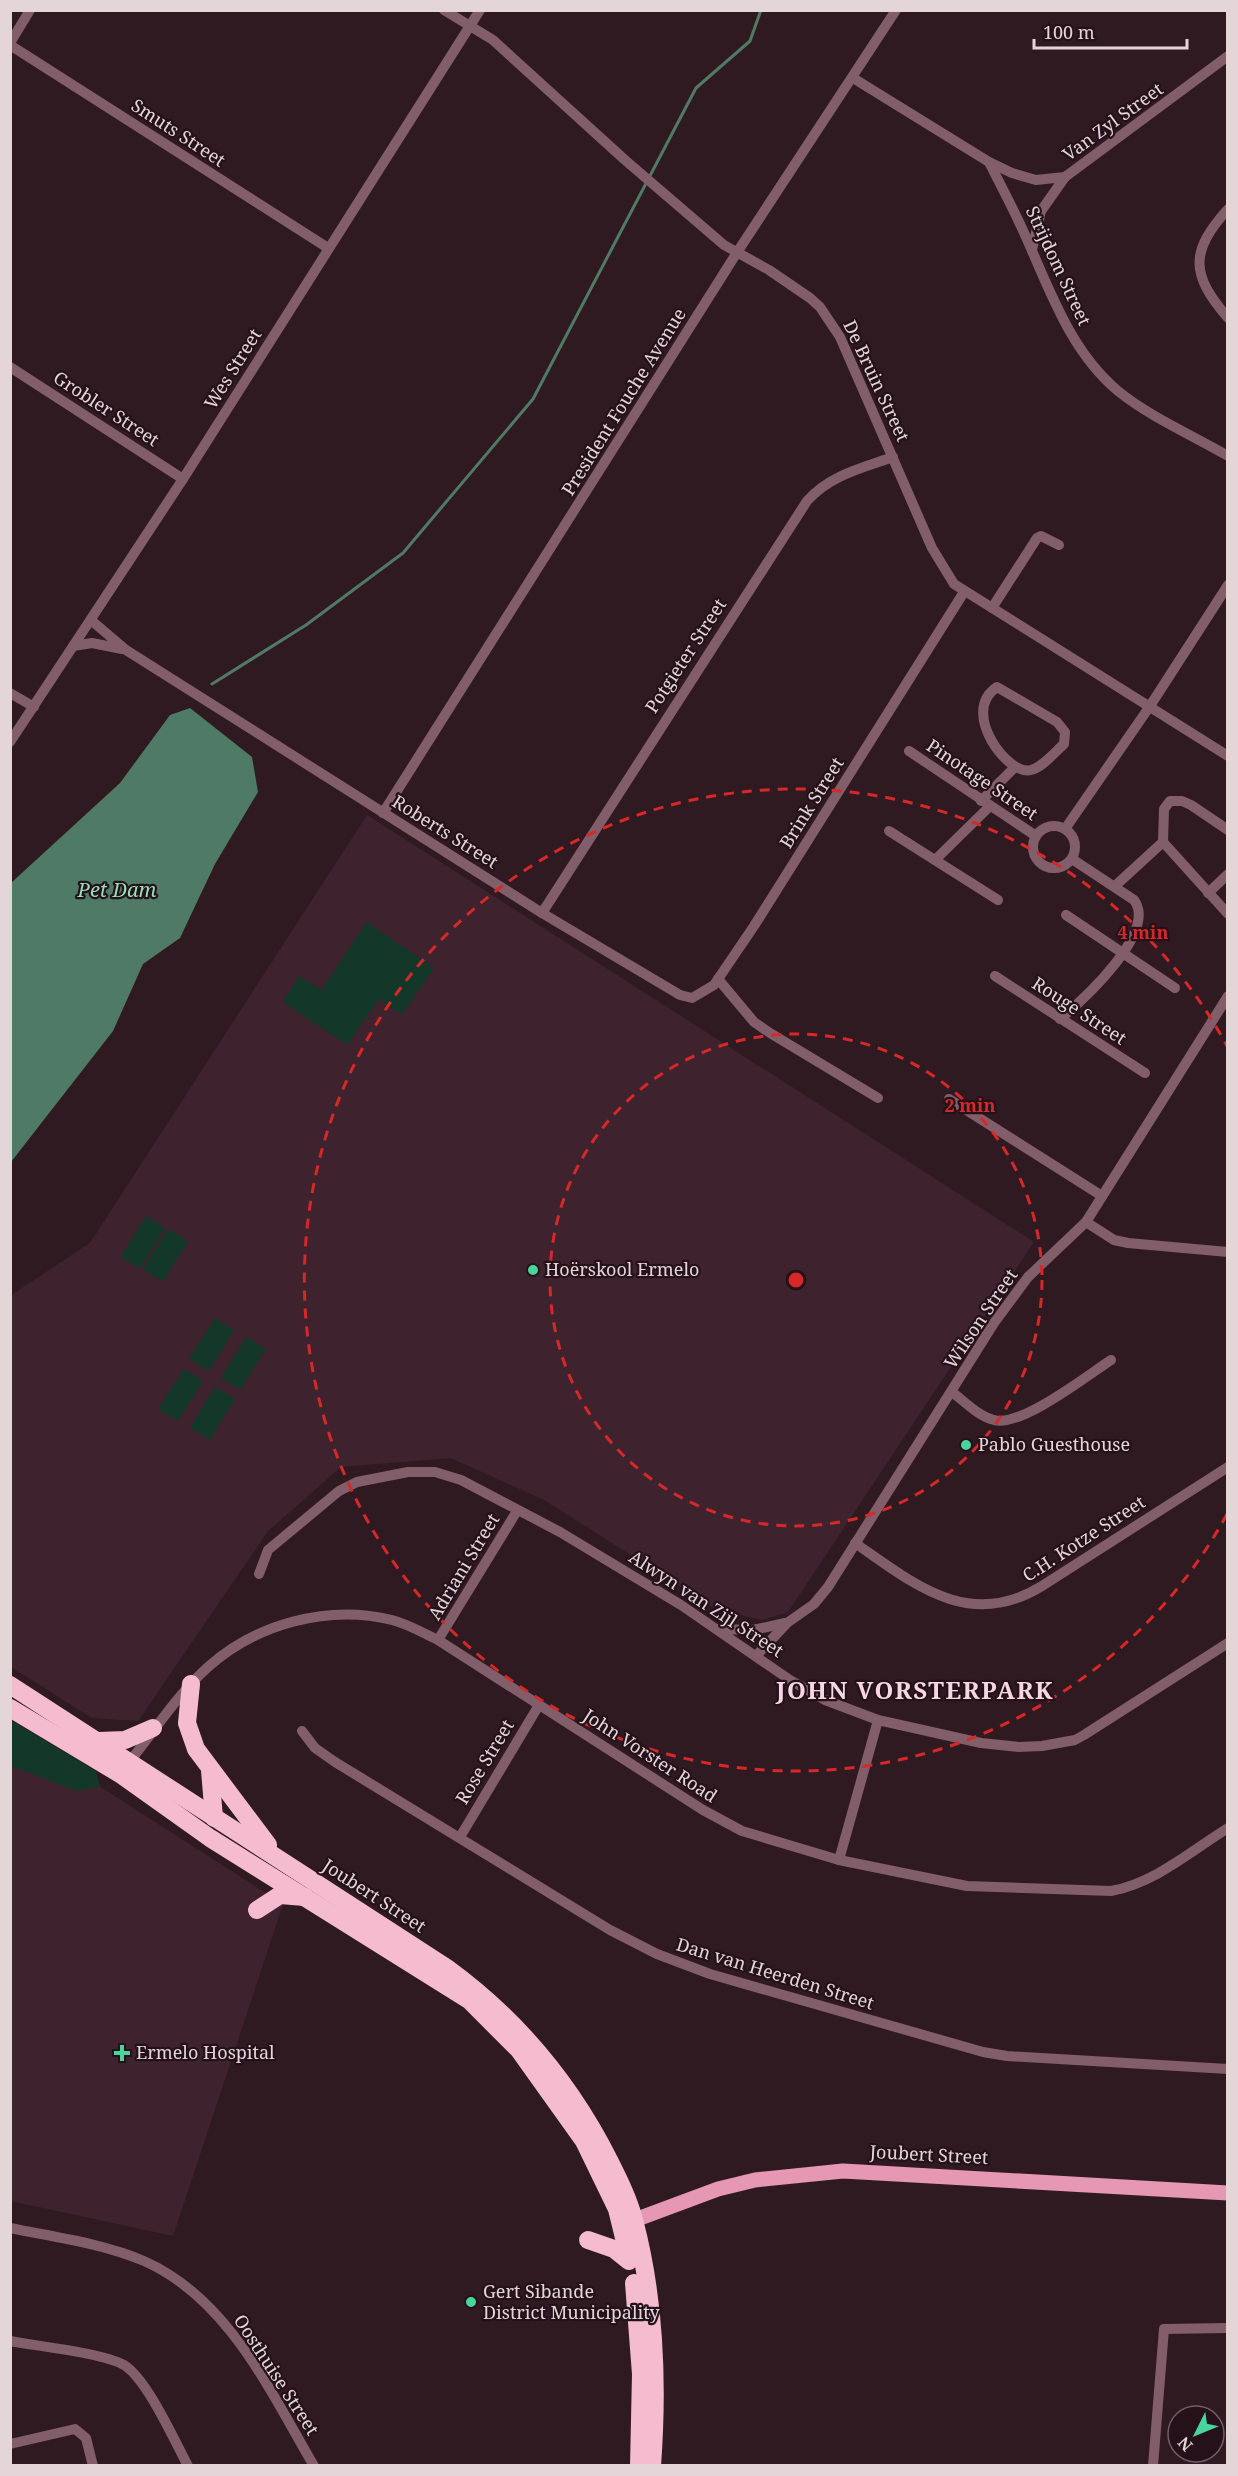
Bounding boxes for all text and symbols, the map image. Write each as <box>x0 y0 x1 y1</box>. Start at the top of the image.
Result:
scale bar <box>1034 12 1187 50</box>
text: 100 m <box>1043 20 1095 44</box>
street label: Van Zyl Street <box>1057 77 1168 166</box>
street label: Smuts Street <box>127 93 230 172</box>
street label: Strijdom Street <box>1021 202 1097 329</box>
street label: President Fouche Avenue <box>556 303 691 500</box>
street label: De Bruin Street <box>838 316 916 445</box>
street label: Wes Street <box>198 324 266 413</box>
street label: Grobler Street <box>49 365 164 451</box>
street label: Potgieter Street <box>639 594 731 717</box>
street label: Pinotage Street <box>922 733 1043 825</box>
street label: Brink Street <box>774 752 849 853</box>
street label: Roberts Street <box>388 789 503 873</box>
water label: Pet Dam <box>77 876 156 903</box>
text: 4 min <box>1118 920 1168 944</box>
street label: Rouge Street <box>1028 971 1131 1050</box>
text: 2 min <box>945 1093 995 1117</box>
place label: Hoërskool Ermelo <box>545 1257 699 1281</box>
marker: Hoërskool Ermelo <box>526 1263 540 1277</box>
street label: Wilson Street <box>938 1264 1022 1373</box>
centre of rings <box>786 1270 806 1290</box>
place label: Pablo Guesthouse <box>978 1432 1130 1456</box>
marker: Pablo Guesthouse <box>959 1438 973 1452</box>
street label: C.H. Kotze Street <box>1018 1490 1149 1587</box>
street label: Adriani Street <box>422 1509 504 1624</box>
street label: Alwyn van Zijl Street <box>625 1544 788 1662</box>
district label: JOHN VORSTERPARK <box>775 1673 1054 1706</box>
street label: John Vorster Road <box>578 1702 722 1807</box>
street label: Rose Street <box>449 1715 519 1808</box>
street label: Joubert Street <box>317 1852 431 1938</box>
street label: Dan van Heerden Street <box>674 1932 877 2015</box>
place label: Ermelo Hospital <box>136 2040 275 2064</box>
marker: Ermelo Hospital <box>113 2044 131 2062</box>
street label: Joubert Street <box>868 2139 989 2169</box>
place label: Gert Sibande District Municipality <box>483 2279 661 2324</box>
marker: Gert Sibande District Municipality <box>464 2295 478 2309</box>
street label: Oosthuise Street <box>229 2309 325 2439</box>
north arrow <box>1166 2404 1226 2464</box>
text: N <box>1172 2432 1197 2456</box>

